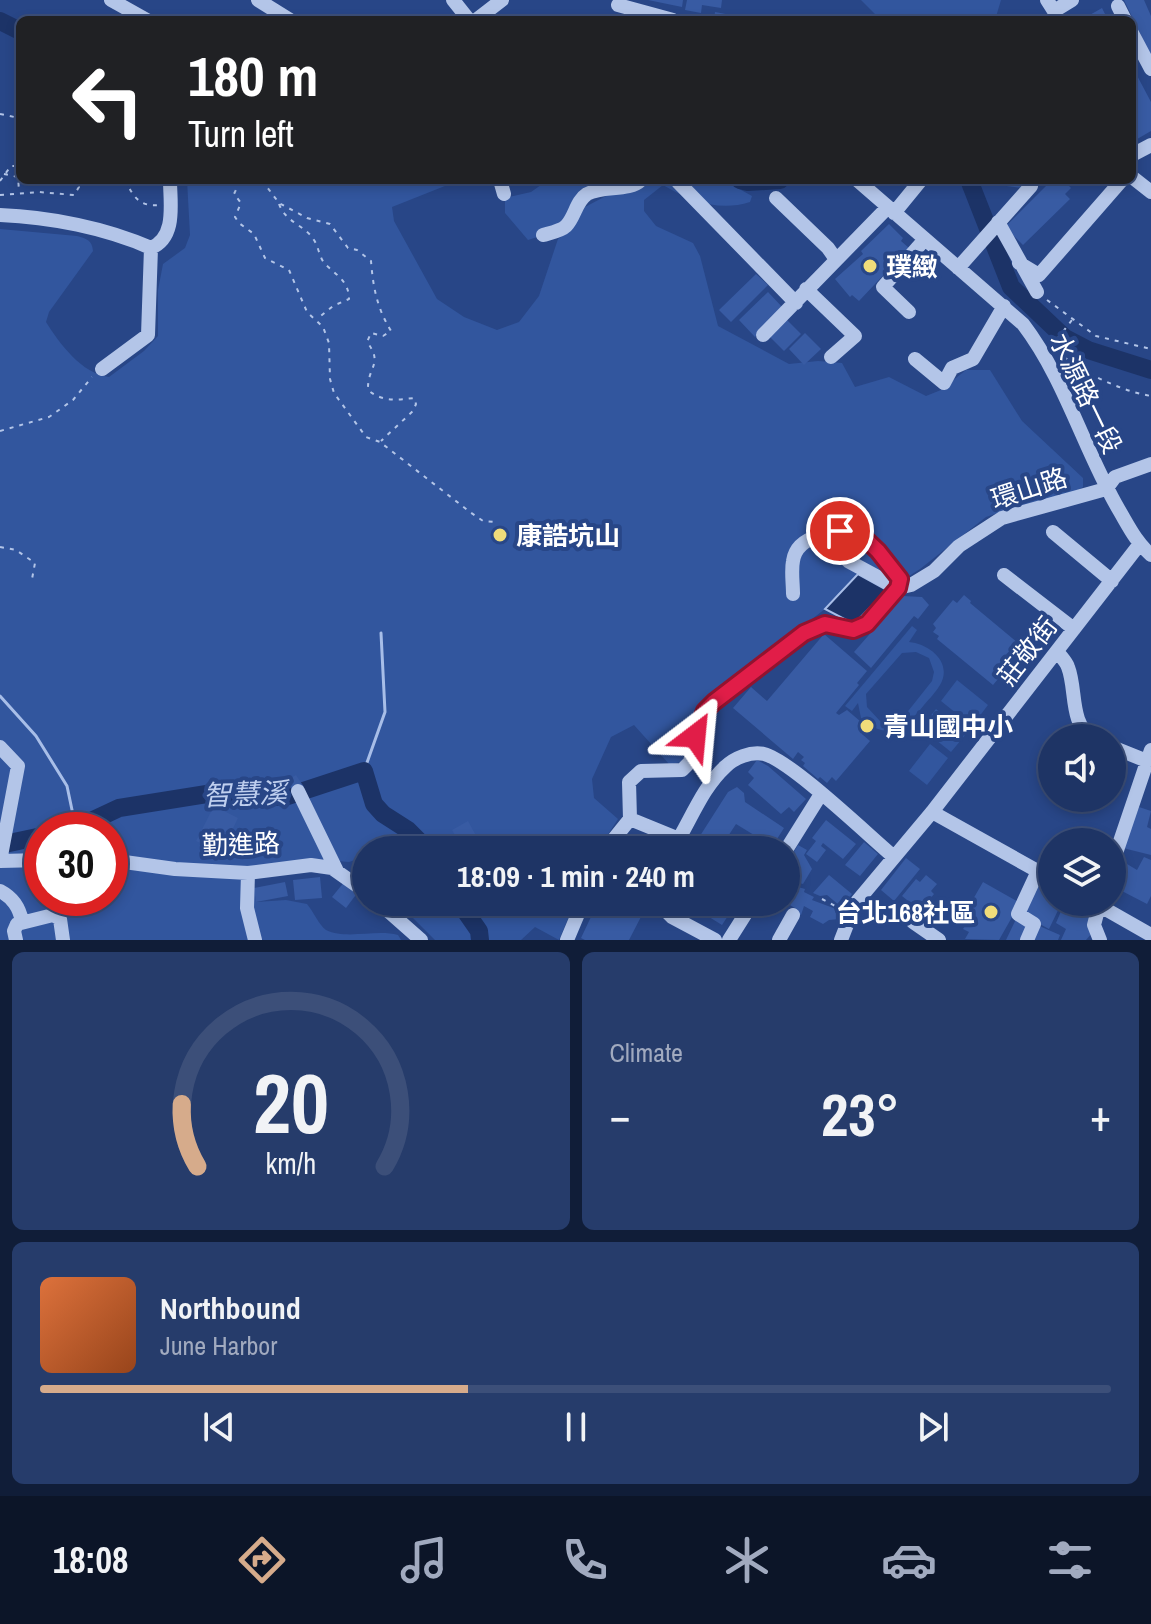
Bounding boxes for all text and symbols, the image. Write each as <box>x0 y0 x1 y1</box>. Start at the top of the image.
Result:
text: 180 m <box>188 38 318 113</box>
icon: left <box>56 48 160 152</box>
text: Turn left <box>188 110 294 158</box>
place label: 璞緻 <box>886 249 938 284</box>
marker: 璞緻 <box>861 257 879 275</box>
street label: 水源路一段 <box>1042 327 1130 459</box>
street label: 環山路 <box>986 459 1072 517</box>
pin <box>806 497 874 565</box>
icon: arrive <box>818 509 862 553</box>
place label: 康誥坑山 <box>516 518 620 553</box>
marker: 康誥坑山 <box>491 526 509 544</box>
street label: 莊敬街 <box>989 609 1065 693</box>
position arrow <box>653 694 737 778</box>
place label: 青山國中小 <box>883 709 1013 744</box>
marker: 青山國中小 <box>858 717 876 735</box>
map controls <box>1038 724 1126 916</box>
button: sound <box>1038 724 1126 812</box>
water label: 智慧溪 <box>202 773 292 814</box>
speed limit sign: 30 <box>24 812 128 916</box>
street label: 勤進路 <box>201 825 281 863</box>
button: layers <box>1038 828 1126 916</box>
text: 18:09 · 1 min · 240 m <box>457 856 695 896</box>
place label: 台北168社區 <box>835 895 975 930</box>
marker: 台北168社區 <box>982 903 1000 921</box>
text: Climate <box>610 1035 683 1070</box>
text: 20 <box>253 1047 329 1159</box>
text: 23° <box>821 1074 900 1155</box>
text: − <box>610 1085 631 1145</box>
text: + <box>1090 1085 1111 1145</box>
text: km/h <box>265 1144 316 1183</box>
text: Northbound <box>160 1288 301 1328</box>
text: June Harbor <box>160 1328 277 1363</box>
icon: previous <box>197 1405 241 1449</box>
icon: pause <box>554 1405 598 1449</box>
icon: next <box>911 1405 955 1449</box>
icon: directions <box>234 1532 290 1588</box>
icon: music <box>396 1532 452 1588</box>
icon: phone <box>557 1532 613 1588</box>
icon: climate <box>719 1532 775 1588</box>
icon: car <box>881 1532 937 1588</box>
icon: filters <box>1042 1532 1098 1588</box>
text: 18:08 <box>53 1536 128 1584</box>

